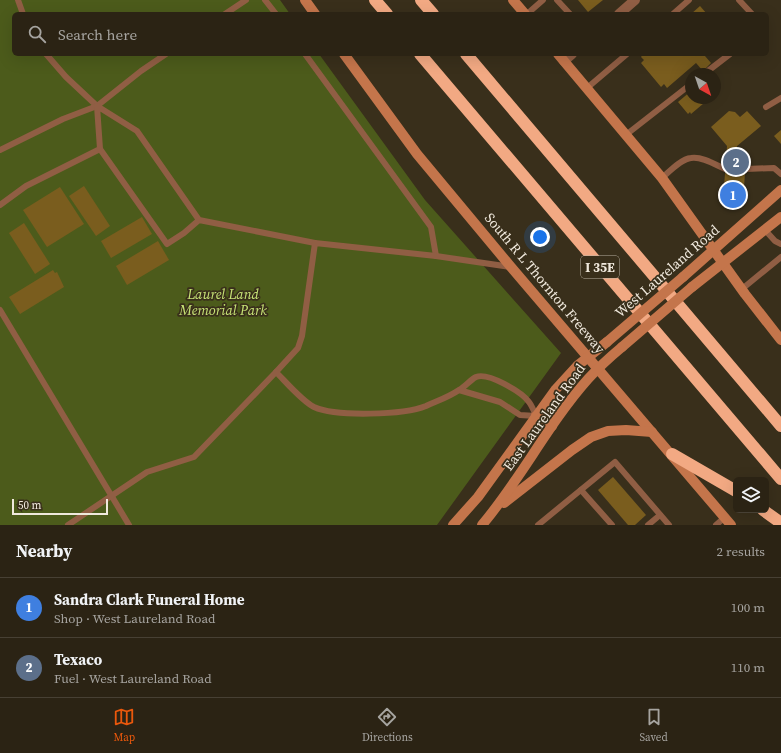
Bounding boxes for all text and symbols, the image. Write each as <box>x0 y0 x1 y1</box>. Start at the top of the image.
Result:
search box <box>12 12 769 56</box>
icon: search <box>26 23 48 45</box>
text: Search here <box>58 24 137 45</box>
north arrow <box>685 68 721 104</box>
pin: 2 <box>723 147 749 177</box>
pin: 1 <box>720 180 746 210</box>
street label: South R L Thornton Freeway <box>480 208 610 358</box>
street label: West Laureland Road <box>610 220 724 322</box>
your location <box>530 227 550 247</box>
road number: I 35E <box>581 256 619 278</box>
park label: Laurel Land Memorial Park <box>178 284 267 320</box>
street label: East Laureland Road <box>498 359 590 475</box>
map controls <box>733 477 769 513</box>
button: layers <box>733 477 769 513</box>
scale bar <box>12 497 108 516</box>
text: 50 m <box>18 498 41 513</box>
text: Nearby <box>16 539 72 563</box>
text: 2 results <box>717 543 765 560</box>
text: Sandra Clark Funeral Home <box>54 589 245 610</box>
text: 1 <box>25 599 33 616</box>
text: 100 m <box>731 599 765 616</box>
text: Shop · West Laureland Road <box>54 610 215 627</box>
text: Texaco <box>54 649 102 670</box>
text: 2 <box>25 659 33 676</box>
text: 110 m <box>731 659 765 676</box>
text: Fuel · West Laureland Road <box>54 670 212 687</box>
tab: Map <box>113 706 135 745</box>
tab: Directions <box>362 706 413 745</box>
tab: Saved <box>639 706 668 745</box>

